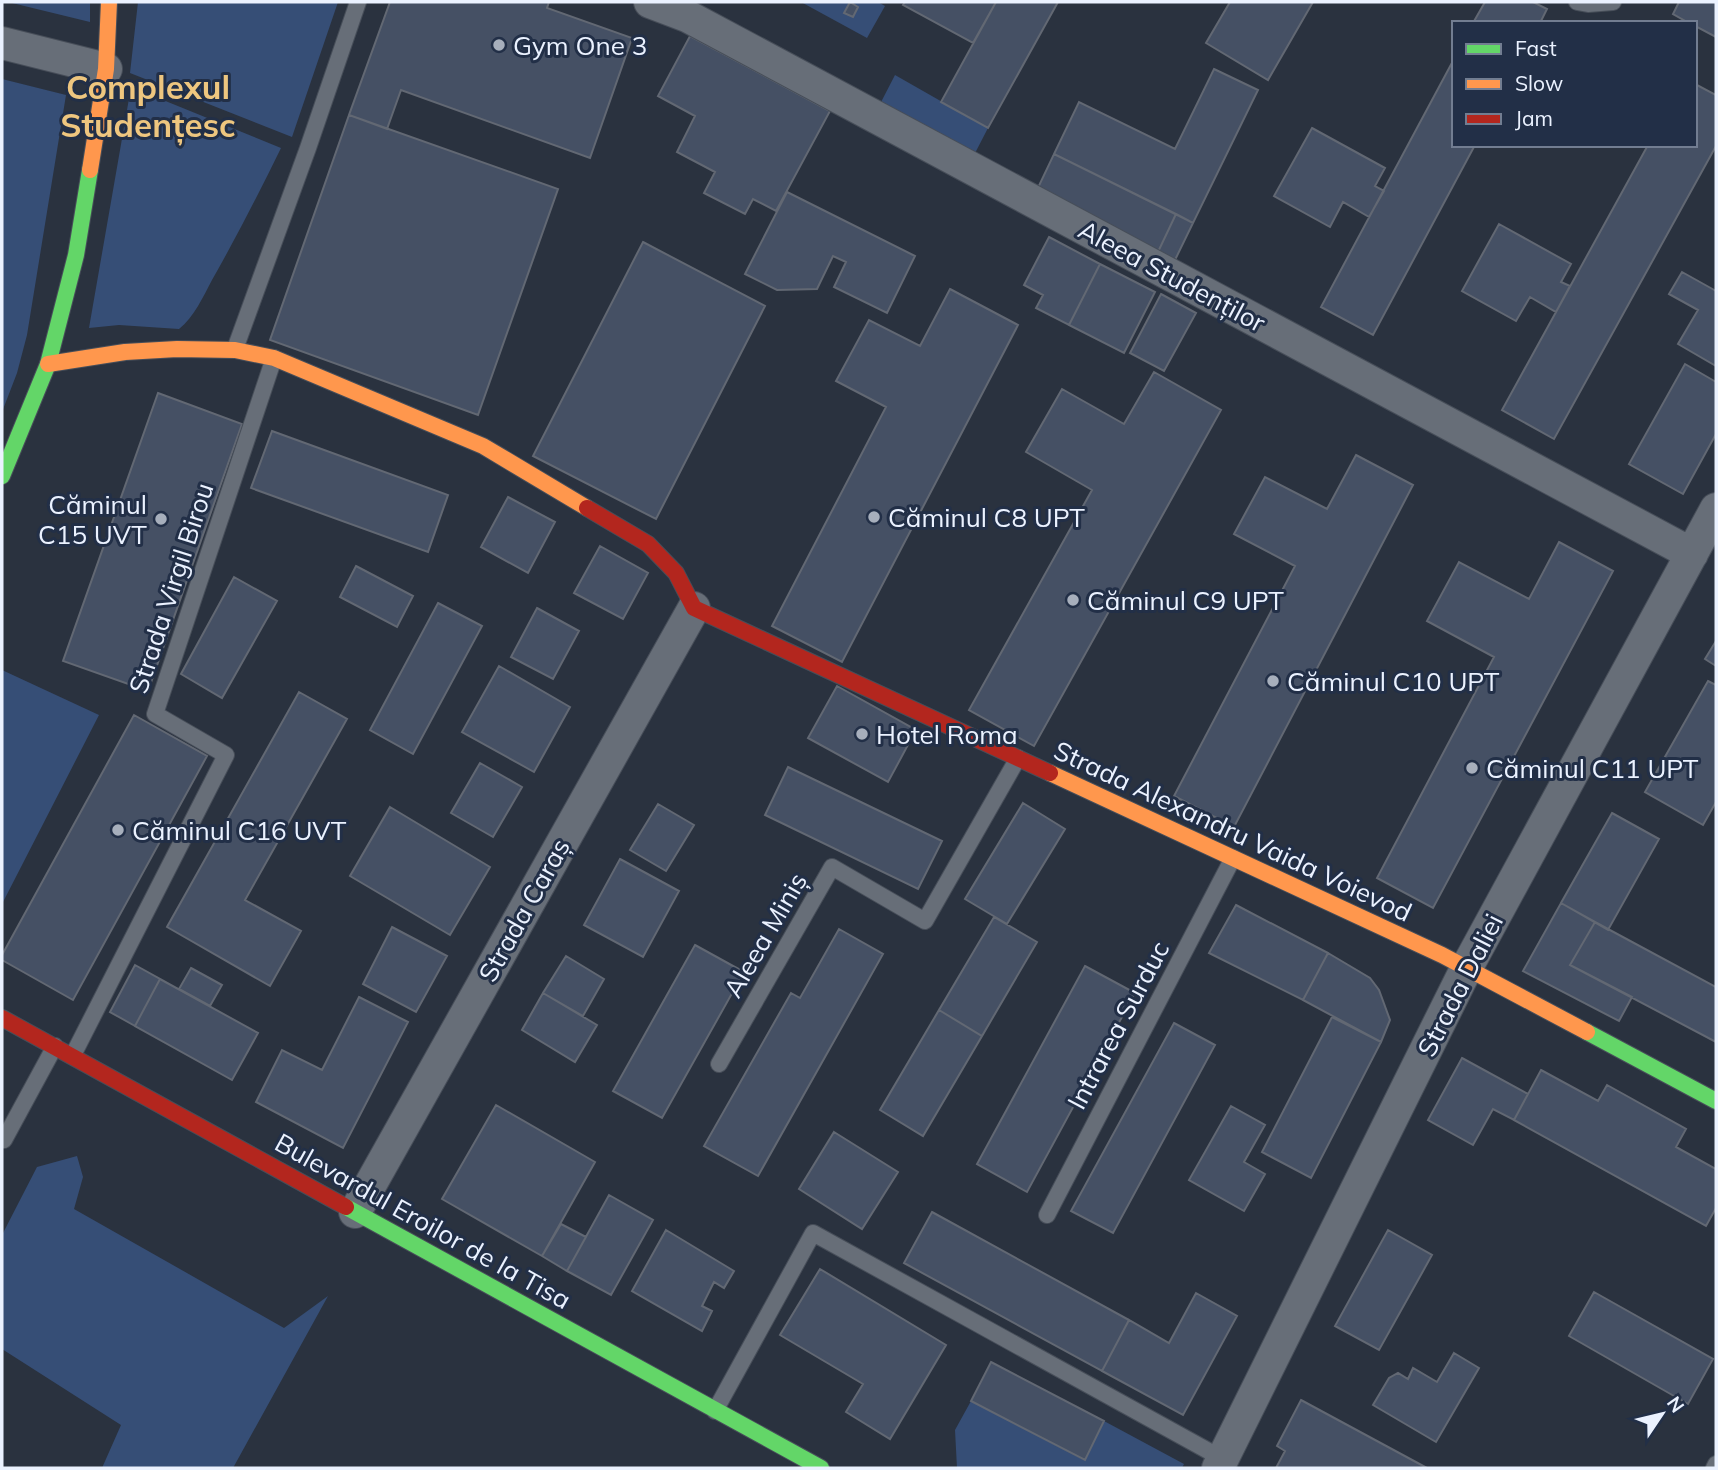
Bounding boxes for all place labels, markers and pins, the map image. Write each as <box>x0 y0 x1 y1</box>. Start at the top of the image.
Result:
place label: Gym One 3 <box>513 29 647 62</box>
marker: Gym One 3 <box>491 37 507 53</box>
place label: Căminul C15 UVT <box>38 488 147 551</box>
place label: Căminul C8 UPT <box>888 501 1085 534</box>
marker: Căminul C8 UPT <box>866 509 882 525</box>
marker: Căminul C15 UVT <box>153 511 169 527</box>
place label: Căminul C9 UPT <box>1087 584 1284 617</box>
marker: Căminul C9 UPT <box>1065 592 1081 608</box>
place label: Căminul C10 UPT <box>1287 665 1500 698</box>
marker: Căminul C10 UPT <box>1265 673 1281 689</box>
place label: Hotel Roma <box>876 718 1018 751</box>
marker: Hotel Roma <box>854 726 870 742</box>
place label: Căminul C11 UPT <box>1486 752 1699 785</box>
marker: Căminul C11 UPT <box>1464 760 1480 776</box>
place label: Căminul C16 UVT <box>132 814 347 847</box>
marker: Căminul C16 UVT <box>110 822 126 838</box>

